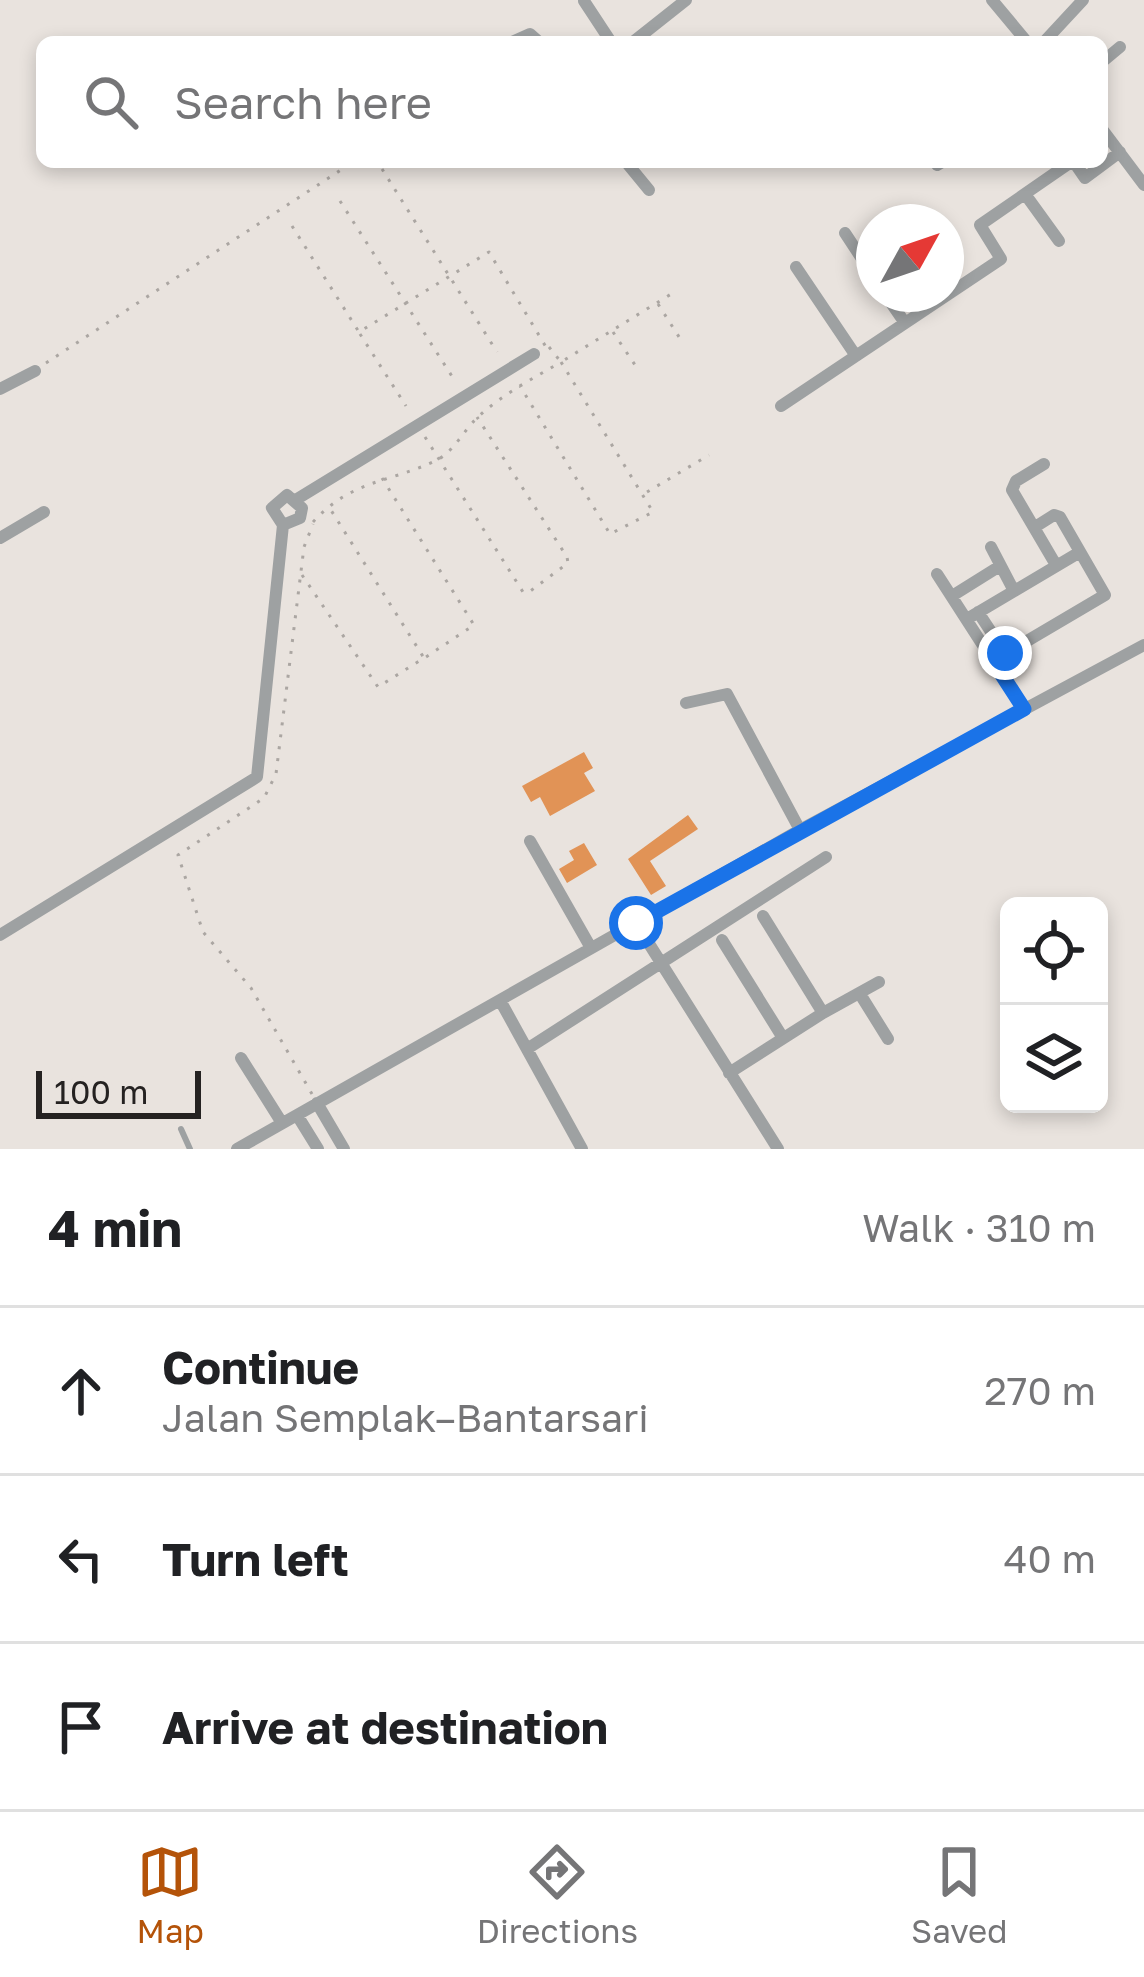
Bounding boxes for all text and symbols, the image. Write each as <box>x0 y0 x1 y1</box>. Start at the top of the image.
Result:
search box <box>36 36 1108 168</box>
icon: search <box>78 69 144 135</box>
text: Search here <box>174 75 432 129</box>
north arrow <box>856 204 964 312</box>
route end <box>978 626 1032 680</box>
route start <box>609 896 663 950</box>
map controls <box>1000 897 1108 1113</box>
button: locate <box>1000 897 1108 1005</box>
button: layers <box>1000 1005 1108 1113</box>
scale bar <box>36 1065 201 1118</box>
text: 100 m <box>54 1072 148 1111</box>
text: 4 min <box>48 1197 182 1258</box>
text: Walk · 310 m <box>862 1204 1096 1251</box>
text: Continue <box>162 1340 359 1394</box>
icon: ahead <box>48 1358 114 1424</box>
text: 270 m <box>984 1367 1096 1414</box>
text: Jalan Semplak–Bantarsari <box>162 1394 649 1441</box>
icon: left <box>48 1526 114 1592</box>
text: Turn left <box>162 1532 349 1586</box>
text: 40 m <box>1004 1535 1096 1582</box>
icon: arrive <box>48 1694 114 1760</box>
text: Arrive at destination <box>162 1700 608 1754</box>
tab: Map <box>137 1839 204 1950</box>
tab: Directions <box>477 1839 638 1950</box>
tab: Saved <box>911 1839 1007 1950</box>

